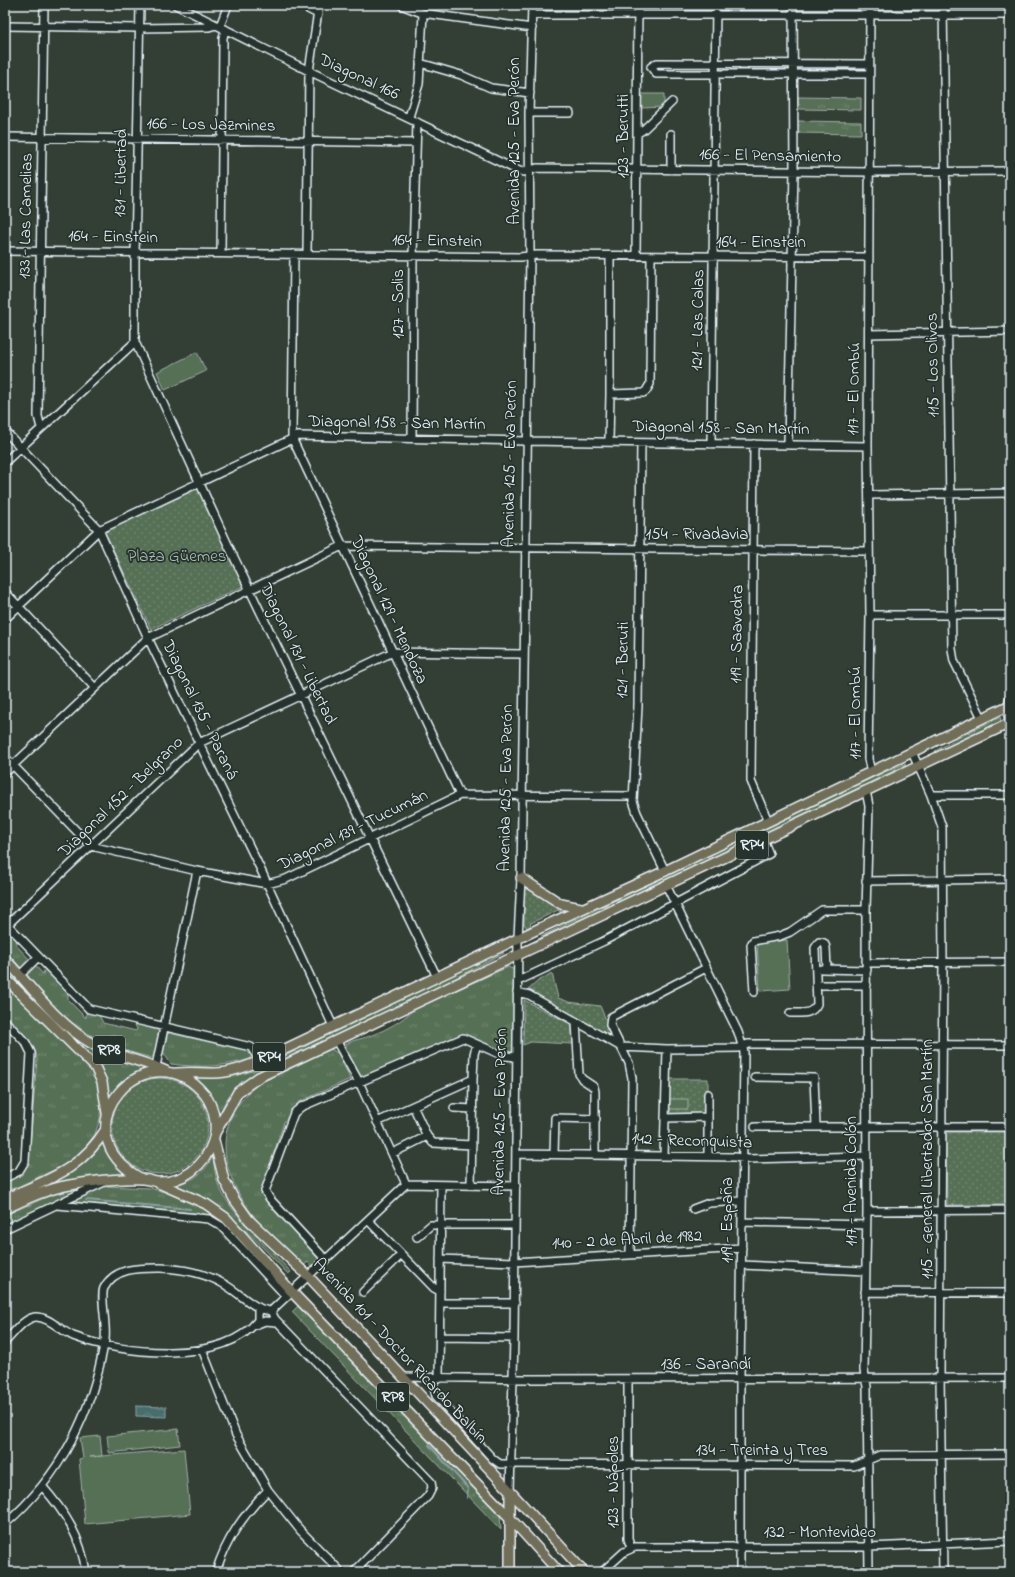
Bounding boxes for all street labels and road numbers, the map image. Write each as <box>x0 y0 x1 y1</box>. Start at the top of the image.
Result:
street label: Diagonal 166 <box>313 47 404 109</box>
street label: Avenida 125 - Eva Perón <box>502 57 527 225</box>
street label: 123 - Berutti <box>611 94 636 178</box>
street label: 166 - Los Jazmines <box>146 111 276 139</box>
street label: 131 - Libertad <box>108 128 134 217</box>
street label: 166 - El Pensamiento <box>699 142 841 170</box>
street label: 133 - Las Camelias <box>12 153 40 279</box>
street label: 164 - Einstein <box>68 224 158 250</box>
street label: 164 - Einstein <box>392 228 482 254</box>
street label: 164 - Einstein <box>716 230 806 255</box>
street label: 127 - Solis <box>386 269 411 339</box>
street label: 121 - Las Calas <box>685 269 711 371</box>
street label: 115 - Los Olivos <box>920 312 946 418</box>
street label: 117 - El Ombú <box>841 342 867 436</box>
street label: Avenida 125 - Eva Perón <box>496 380 524 548</box>
street label: Diagonal 158 - San Martín <box>307 409 486 439</box>
street label: Diagonal 158 - San Martín <box>631 414 810 444</box>
street label: 154 - Rivadavia <box>646 522 748 547</box>
street label: Diagonal 129 - Mendoza <box>341 531 434 689</box>
street label: Diagonal 131 - Libertad <box>251 578 343 730</box>
street label: 119 - Saavedra <box>724 584 750 684</box>
street label: 121 - Beruti <box>610 621 636 699</box>
street label: Diagonal 135 - Paraná <box>153 635 245 785</box>
street label: 117 - El Ombú <box>843 666 868 760</box>
street label: Avenida 125 - Eva Perón <box>492 704 520 872</box>
street label: Diagonal 152 - Belgrano <box>52 730 191 866</box>
street label: Diagonal 139 - Tucumán <box>273 783 433 879</box>
road number: RP4 <box>736 831 768 859</box>
street label: Avenida 125 - Eva Perón <box>486 1028 514 1196</box>
road number: RP8 <box>93 1036 125 1064</box>
street label: 115 - General Libertador San Martín <box>915 1039 940 1279</box>
road number: RP4 <box>253 1043 285 1071</box>
street label: 117 - Avenida Colón <box>839 1116 864 1246</box>
street label: 142 - Reconquista <box>631 1126 753 1156</box>
street label: 119 - España <box>715 1177 740 1263</box>
street label: 140 - 2 de Abril de 1982 <box>551 1224 703 1256</box>
street label: Avenida 101 - Doctor Ricardo Balbín <box>307 1252 493 1450</box>
street label: 136 - Sarandí <box>661 1352 751 1377</box>
road number: RP8 <box>377 1383 409 1411</box>
street label: 123 - Nápoles <box>601 1436 626 1528</box>
street label: 134 - Treinta y Tres <box>696 1438 828 1464</box>
street label: 132 - Montevideo <box>764 1520 876 1545</box>

